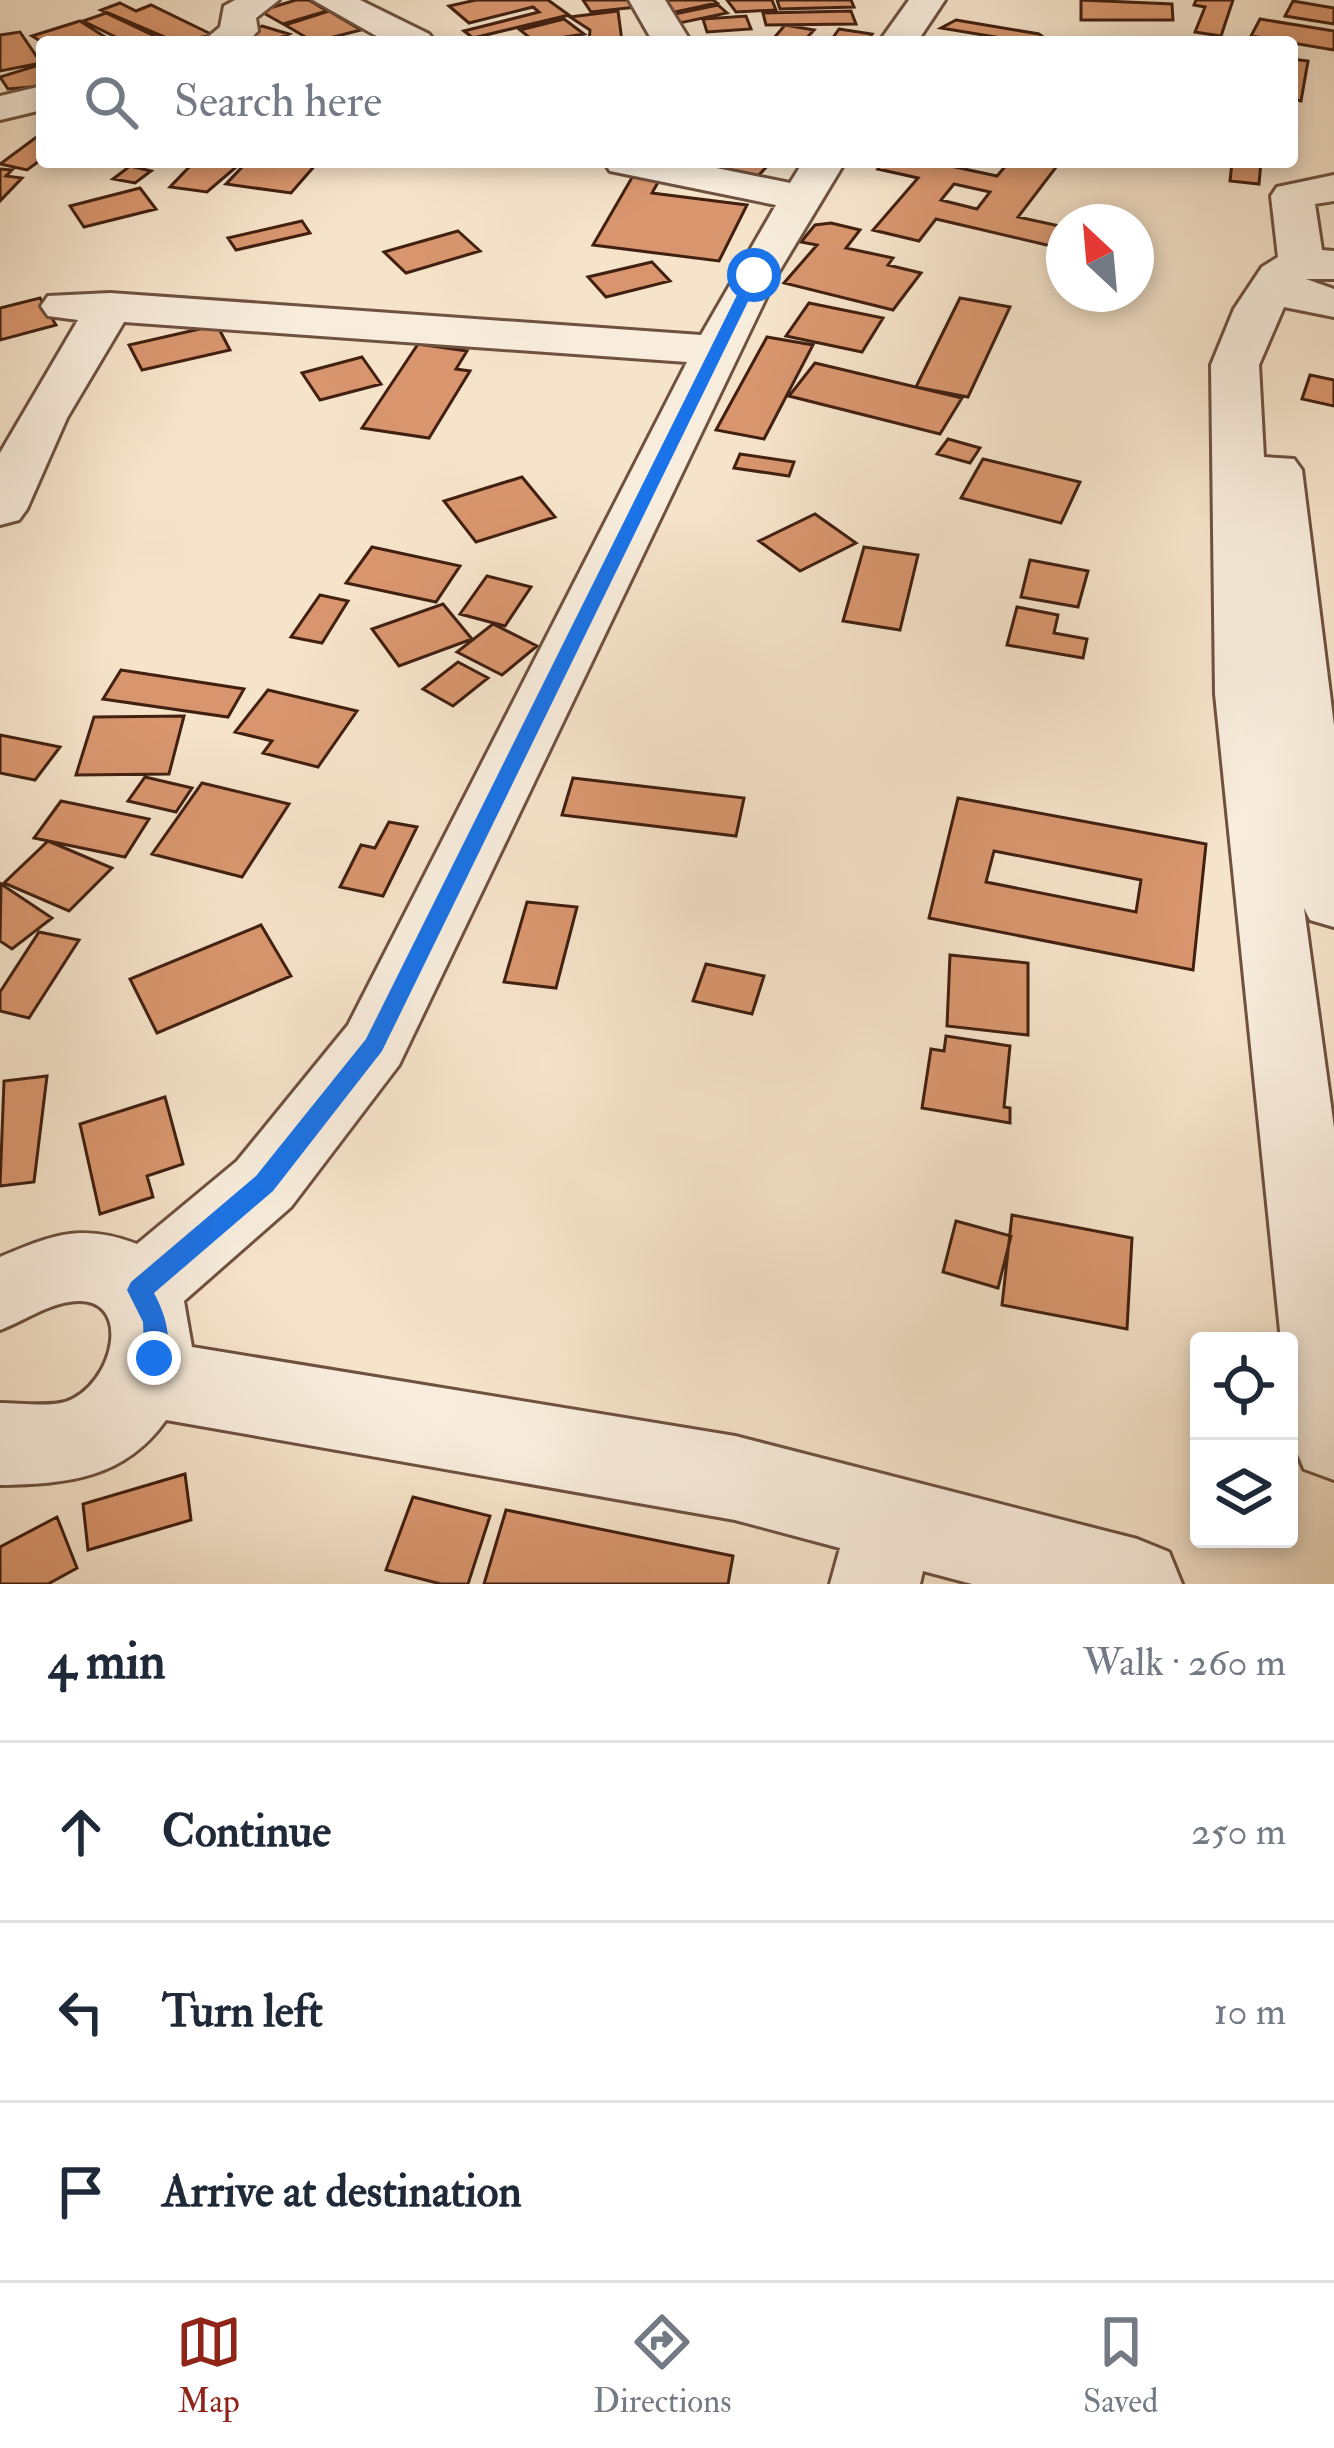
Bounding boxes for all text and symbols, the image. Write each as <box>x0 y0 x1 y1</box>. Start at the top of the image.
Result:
search box <box>36 36 1298 168</box>
icon: search <box>78 69 144 135</box>
text: Search here <box>174 74 382 130</box>
north arrow <box>1046 204 1154 312</box>
route start <box>727 248 781 302</box>
route end <box>127 1331 181 1385</box>
map controls <box>1190 1332 1298 1548</box>
button: locate <box>1190 1332 1298 1440</box>
button: layers <box>1190 1440 1298 1548</box>
text: 4 min <box>48 1630 166 1694</box>
text: Walk · 260 m <box>1083 1638 1286 1687</box>
icon: ahead <box>48 1799 114 1865</box>
text: Continue <box>162 1804 331 1860</box>
text: 250 m <box>1191 1807 1286 1856</box>
icon: left <box>48 1979 114 2045</box>
text: Turn left <box>162 1984 323 2040</box>
text: 10 m <box>1214 1987 1286 2036</box>
icon: arrive <box>48 2159 114 2225</box>
text: Arrive at destination <box>162 2164 522 2220</box>
tab: Map <box>176 2309 242 2422</box>
tab: Directions <box>593 2309 732 2422</box>
tab: Saved <box>1083 2309 1158 2422</box>

